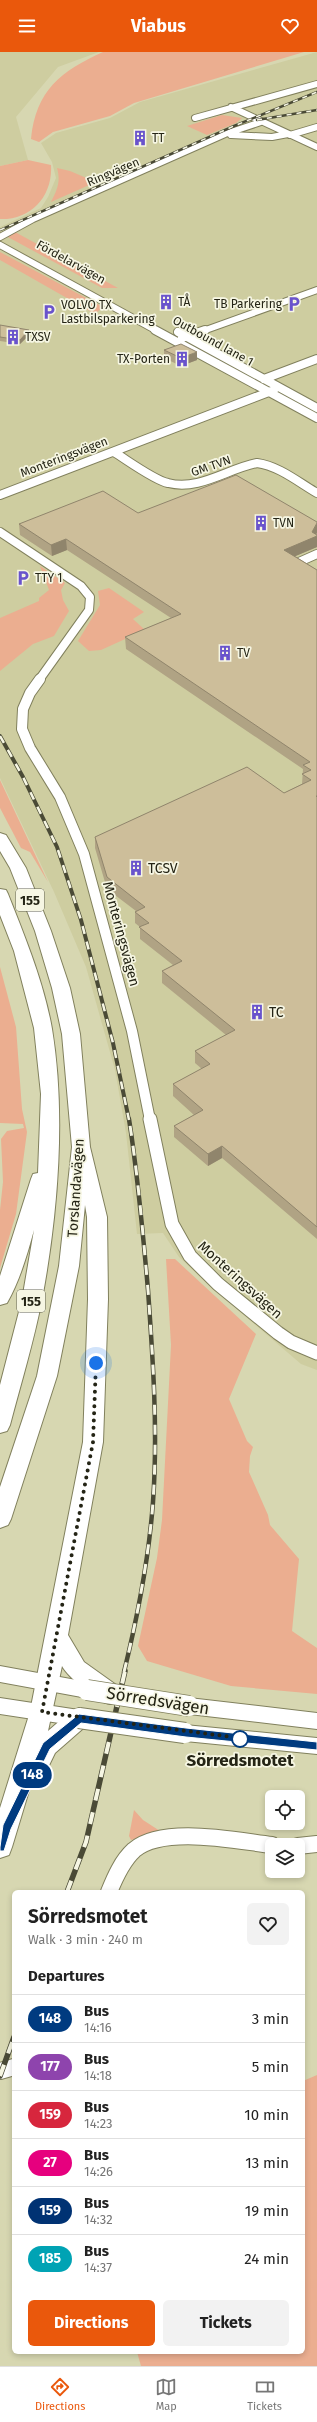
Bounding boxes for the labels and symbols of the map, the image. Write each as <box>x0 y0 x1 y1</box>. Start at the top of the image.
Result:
building icon: TT <box>131 129 149 147</box>
place label: TT <box>152 131 165 145</box>
street label: Ringvägen <box>85 155 141 189</box>
street label: Fördelarvägen <box>34 237 108 287</box>
building icon: TÅ <box>157 293 175 311</box>
place label: TÅ <box>178 293 191 309</box>
parking icon: TB Parkering <box>285 295 303 313</box>
place label: TB Parkering <box>214 297 283 311</box>
place label: VOLVO TX Lastbilsparkering <box>61 298 156 326</box>
parking icon: VOLVO TX Lastbilsparkering <box>40 303 58 321</box>
street label: Outbound lane 1 <box>170 313 256 369</box>
building icon: TXSV <box>4 328 22 346</box>
place label: TXSV <box>25 330 51 344</box>
building icon: TX-Porten <box>173 350 191 368</box>
place label: TX-Porten <box>117 352 170 366</box>
street label: Monteringsvägen <box>18 434 110 480</box>
street label: GM TVN <box>189 453 233 479</box>
building icon: TVN <box>252 514 270 532</box>
place label: TVN <box>273 516 294 530</box>
parking icon: TTY 1 <box>14 569 32 587</box>
place label: TTY 1 <box>35 571 62 585</box>
building icon: TV <box>216 644 234 662</box>
place label: TV <box>237 646 250 660</box>
building icon: TCSV <box>127 859 145 877</box>
place label: TCSV <box>148 860 178 877</box>
street label: Monteringsvägen <box>99 880 143 988</box>
road number: 155 <box>16 889 44 911</box>
building icon: TC <box>248 1003 266 1021</box>
place label: TC <box>269 1004 284 1021</box>
street label: Torslandavägen <box>64 1138 88 1238</box>
street label: Monteringsvägen <box>194 1238 286 1322</box>
road number: 155 <box>17 1290 45 1312</box>
your location <box>86 1353 106 1373</box>
street label: Sörredsvägen <box>105 1683 211 1719</box>
marker: Sörredsmotet <box>231 1730 249 1748</box>
place label: Sörredsmotet <box>186 1750 294 1771</box>
line badge: 148 <box>9 1762 55 1788</box>

